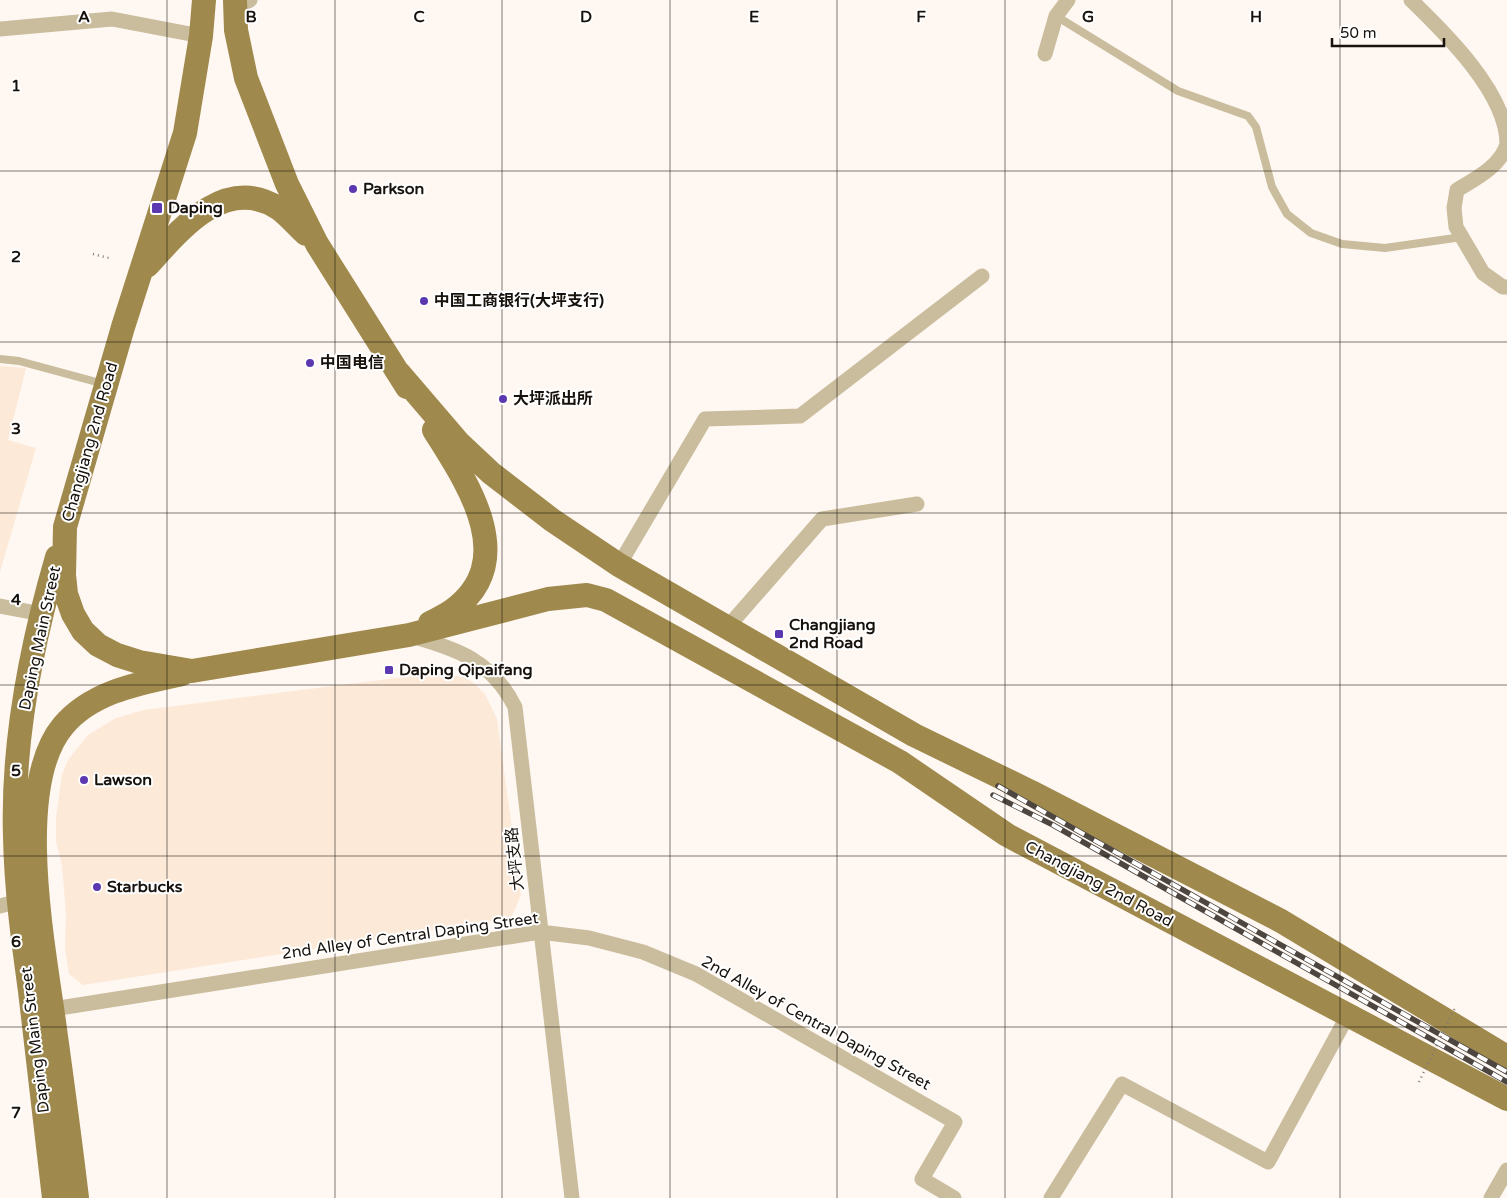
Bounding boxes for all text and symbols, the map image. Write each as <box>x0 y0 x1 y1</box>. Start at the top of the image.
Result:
text: A <box>78 7 90 27</box>
text: B <box>245 7 257 27</box>
text: C <box>413 7 425 27</box>
text: D <box>580 7 592 27</box>
text: E <box>749 7 759 27</box>
text: F <box>916 7 926 27</box>
text: G <box>1082 7 1094 27</box>
text: H <box>1250 7 1262 27</box>
scale bar <box>1332 15 1444 47</box>
text: 50 m <box>1340 24 1377 42</box>
text: 1 <box>11 76 21 96</box>
place label: Parkson <box>363 179 424 199</box>
marker: Parkson <box>347 183 359 195</box>
place label: Daping <box>168 198 223 218</box>
marker: Daping <box>150 201 164 215</box>
text: 2 <box>11 247 21 267</box>
place label: 中国工商银行(大坪支行) <box>434 291 604 311</box>
marker: 中国工商银行(大坪支行) <box>418 295 430 307</box>
place label: 中国电信 <box>320 353 384 373</box>
marker: 中国电信 <box>304 357 316 369</box>
street label: Changjiang 2nd Road <box>58 360 122 524</box>
place label: 大坪派出所 <box>513 389 593 409</box>
marker: 大坪派出所 <box>497 393 509 405</box>
text: 3 <box>11 419 21 439</box>
street label: Daping Main Street <box>15 564 65 712</box>
text: 4 <box>11 590 21 610</box>
place label: Changjiang 2nd Road <box>789 615 876 653</box>
marker: Changjiang 2nd Road <box>773 628 785 640</box>
place label: Daping Qipaifang <box>399 660 533 680</box>
marker: Daping Qipaifang <box>383 664 395 676</box>
text: 5 <box>11 761 21 781</box>
place label: Lawson <box>94 770 152 790</box>
marker: Lawson <box>78 774 90 786</box>
street label: 大坪支路 <box>502 826 528 892</box>
street label: Changjiang 2nd Road <box>1021 836 1177 932</box>
place label: Starbucks <box>107 877 183 897</box>
marker: Starbucks <box>91 881 103 893</box>
street label: 2nd Alley of Central Daping Street <box>280 908 540 964</box>
text: 6 <box>11 932 21 952</box>
street label: 2nd Alley of Central Daping Street <box>698 951 934 1095</box>
street label: Daping Main Street <box>16 966 54 1114</box>
text: 7 <box>11 1103 21 1123</box>

